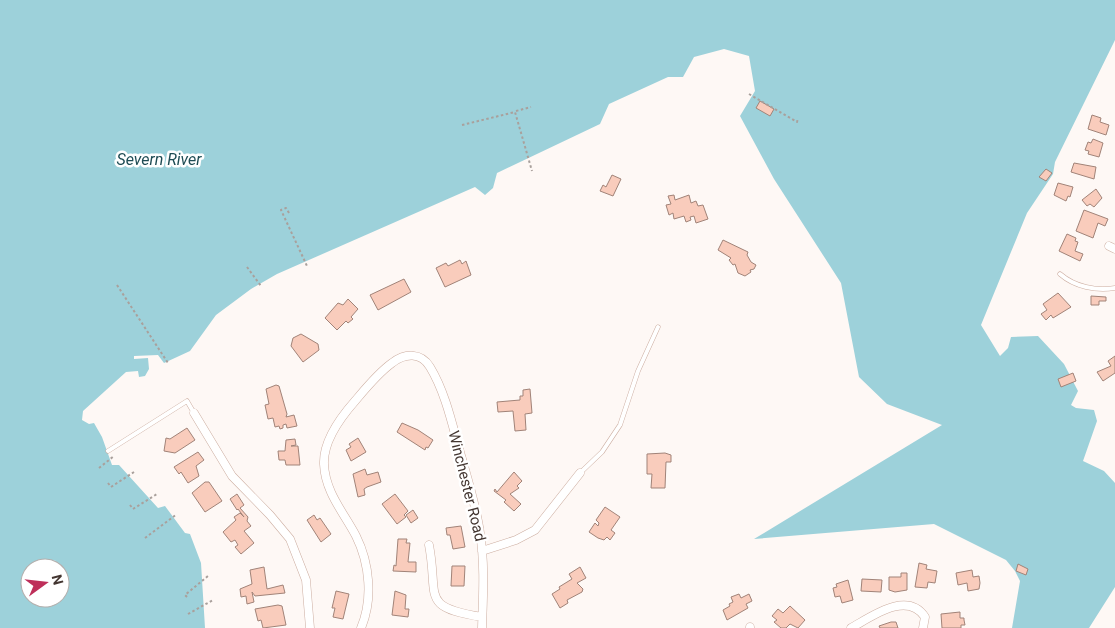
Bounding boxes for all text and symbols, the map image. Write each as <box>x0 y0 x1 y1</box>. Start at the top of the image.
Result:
water label: Severn River <box>117 150 202 169</box>
street label: Winchester Road <box>445 429 489 543</box>
north arrow <box>20 558 70 608</box>
text: N <box>49 573 67 586</box>

